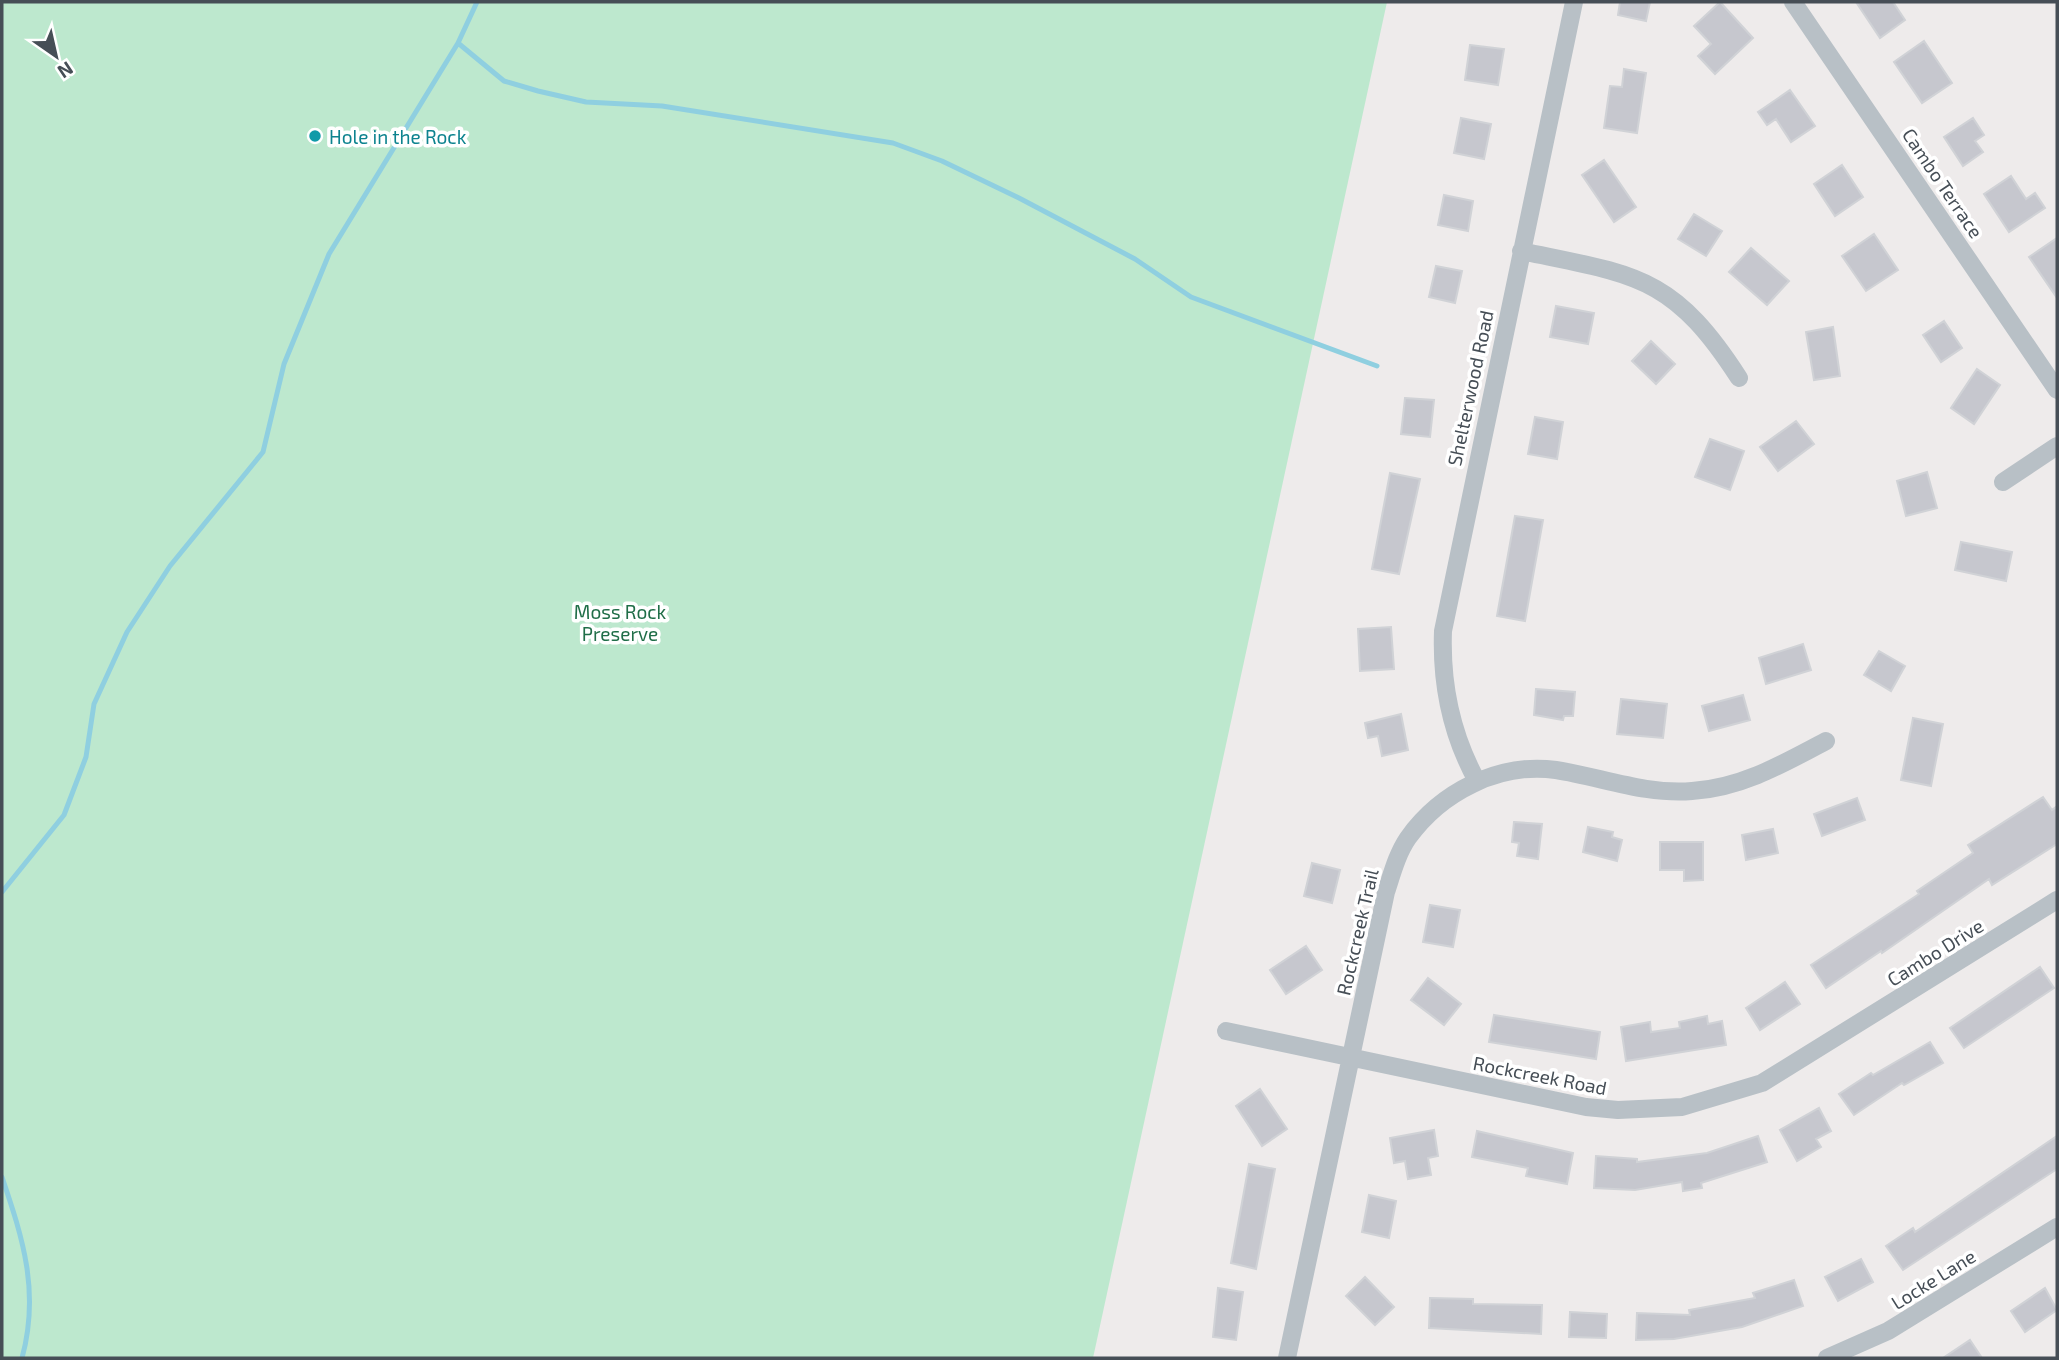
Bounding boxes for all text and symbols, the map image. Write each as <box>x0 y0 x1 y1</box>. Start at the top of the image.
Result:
north arrow <box>21 21 91 91</box>
text: N <box>54 57 78 84</box>
street label: Cambo Terrace <box>1898 124 1988 242</box>
place label: Hole in the Rock <box>329 125 467 148</box>
marker: Hole in the Rock <box>307 128 323 144</box>
street label: Shelterwood Road <box>1442 308 1498 468</box>
park label: Moss Rock Preserve <box>574 600 667 645</box>
street label: Rockcreek Trail <box>1331 866 1383 998</box>
street label: Cambo Drive <box>1883 913 1987 991</box>
street label: Rockcreek Road <box>1471 1051 1609 1099</box>
street label: Locke Lane <box>1887 1244 1979 1314</box>

